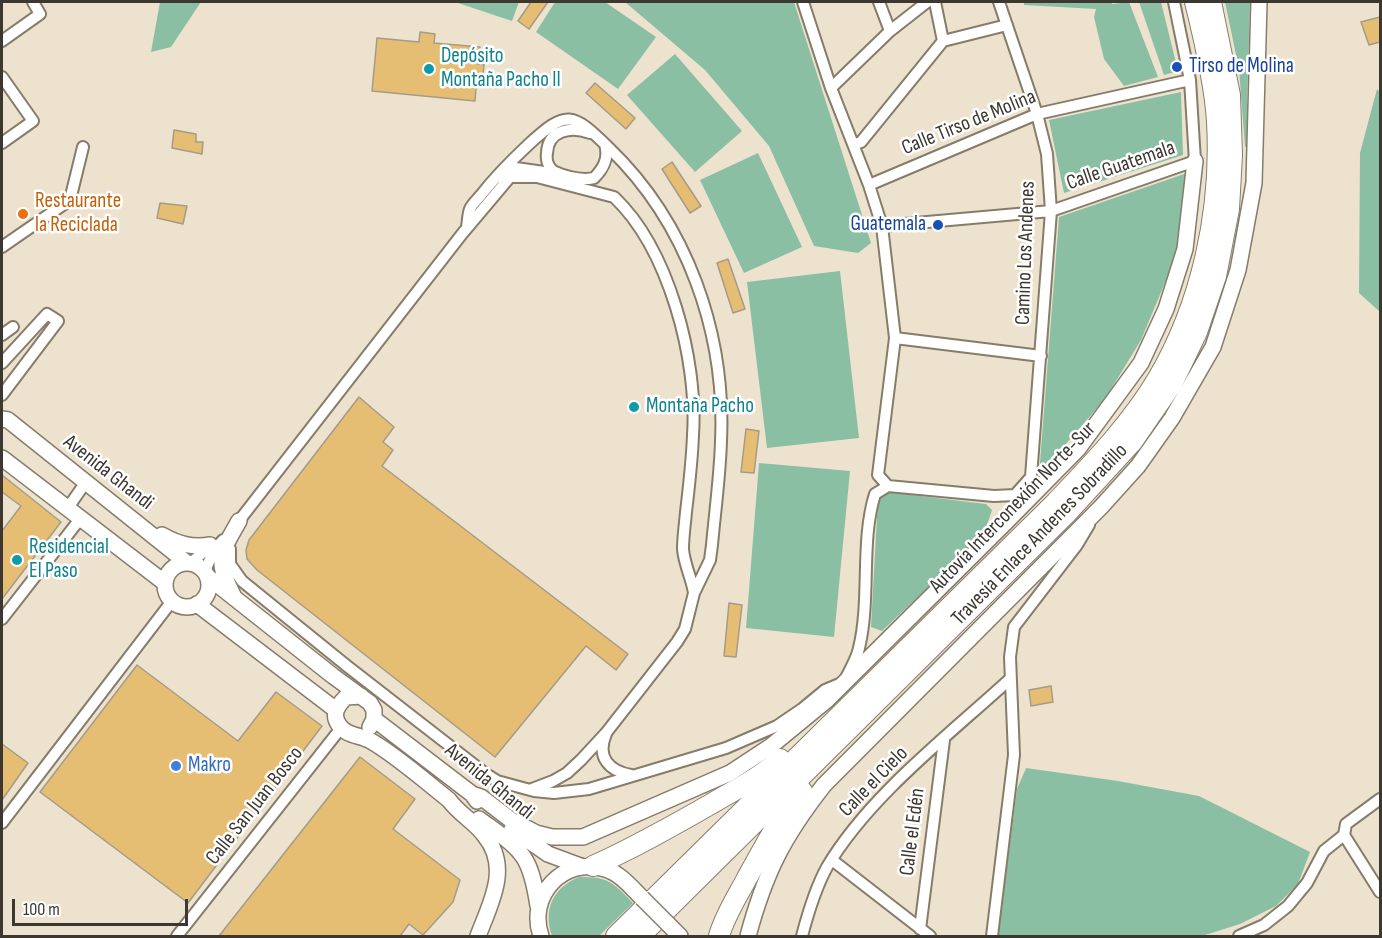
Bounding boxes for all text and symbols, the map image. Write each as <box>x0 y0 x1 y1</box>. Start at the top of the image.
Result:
place label: Depósito Montaña Pacho II <box>441 44 561 94</box>
place label: Tirso de Molina <box>1189 54 1294 80</box>
marker: Tirso de Molina <box>1170 60 1184 74</box>
marker: Depósito Montaña Pacho II <box>422 62 436 76</box>
street label: Calle Tirso de Molina <box>898 85 1040 161</box>
street label: Calle Guatemala <box>1063 136 1179 196</box>
street label: Camino Los Andenes <box>1011 181 1041 325</box>
place label: Restaurante la Reciclada <box>35 189 121 239</box>
marker: Restaurante la Reciclada <box>16 207 30 221</box>
place label: Guatemala <box>850 212 926 238</box>
marker: Guatemala <box>931 218 945 232</box>
place label: Montaña Pacho <box>646 394 754 420</box>
marker: Montaña Pacho <box>627 400 641 414</box>
street label: Autovía Interconexión Norte-Sur <box>925 417 1101 599</box>
street label: Avenida Ghandi <box>58 430 158 516</box>
street label: Travesía Enlace Andenes Sobradillo <box>947 439 1133 631</box>
place label: Residencial El Paso <box>29 535 109 585</box>
marker: Residencial El Paso <box>10 553 24 567</box>
street label: Avenida Ghandi <box>439 738 539 826</box>
street label: Calle el Cielo <box>834 741 914 823</box>
street label: Calle San Juan Bosco <box>201 742 309 870</box>
place label: Makro <box>188 753 231 779</box>
marker: Makro <box>169 759 183 773</box>
street label: Calle el Edén <box>895 787 931 877</box>
scale bar <box>15 887 190 925</box>
text: 100 m <box>23 899 60 920</box>

